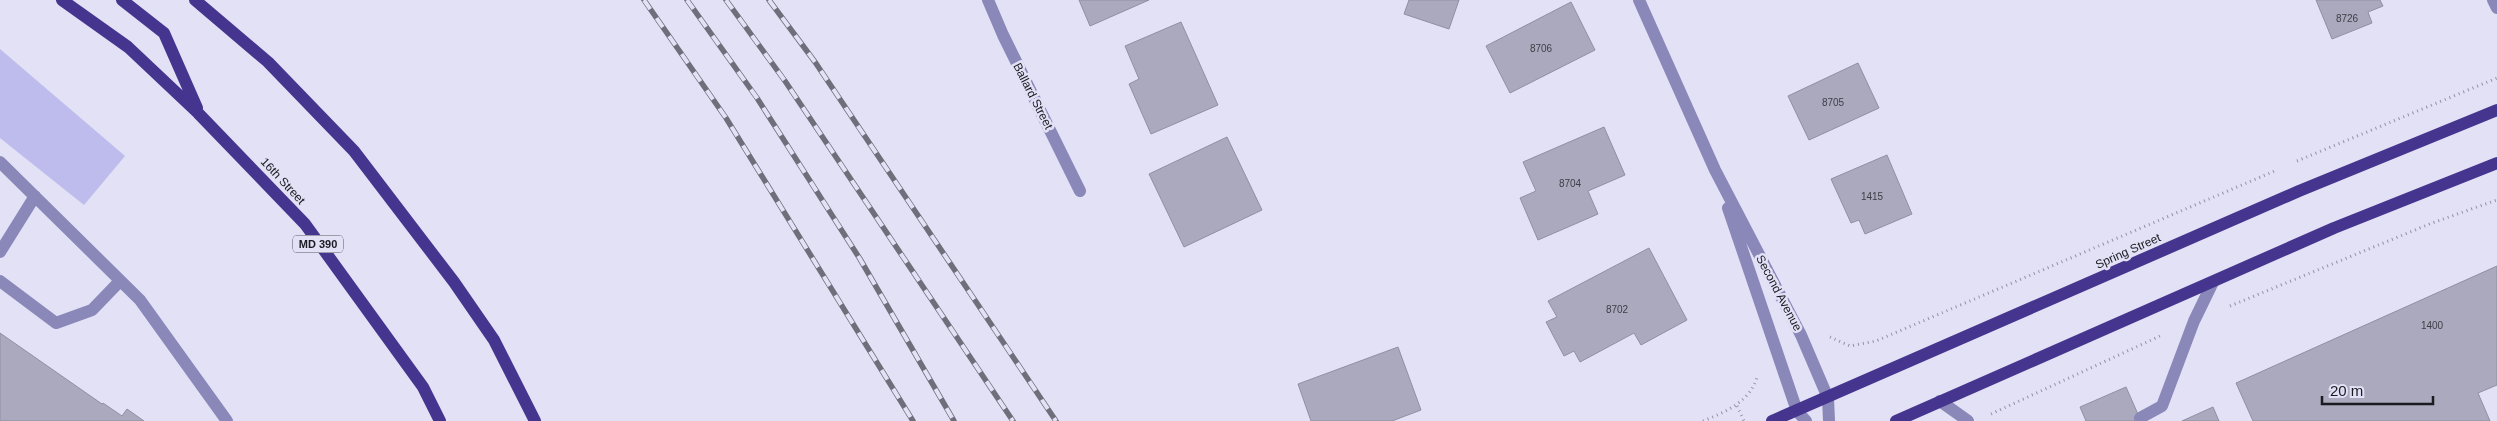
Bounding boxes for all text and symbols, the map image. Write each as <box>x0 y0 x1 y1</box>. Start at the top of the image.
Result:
house number: 8726 <box>2336 13 2359 24</box>
house number: 8706 <box>1530 43 1553 54</box>
street label: Ballard Street <box>1010 60 1056 132</box>
house number: 8705 <box>1822 97 1845 108</box>
street label: 16th Street <box>258 155 309 208</box>
house number: 8704 <box>1559 178 1582 189</box>
house number: 1415 <box>1861 191 1884 202</box>
street label: Spring Street <box>2093 230 2163 272</box>
road number: MD 390 <box>293 235 343 252</box>
street label: Second Avenue <box>1753 253 1805 334</box>
house number: 8702 <box>1606 304 1629 315</box>
house number: 1400 <box>2421 320 2444 331</box>
scale bar <box>2322 374 2433 406</box>
text: 20 m <box>2330 382 2363 399</box>

